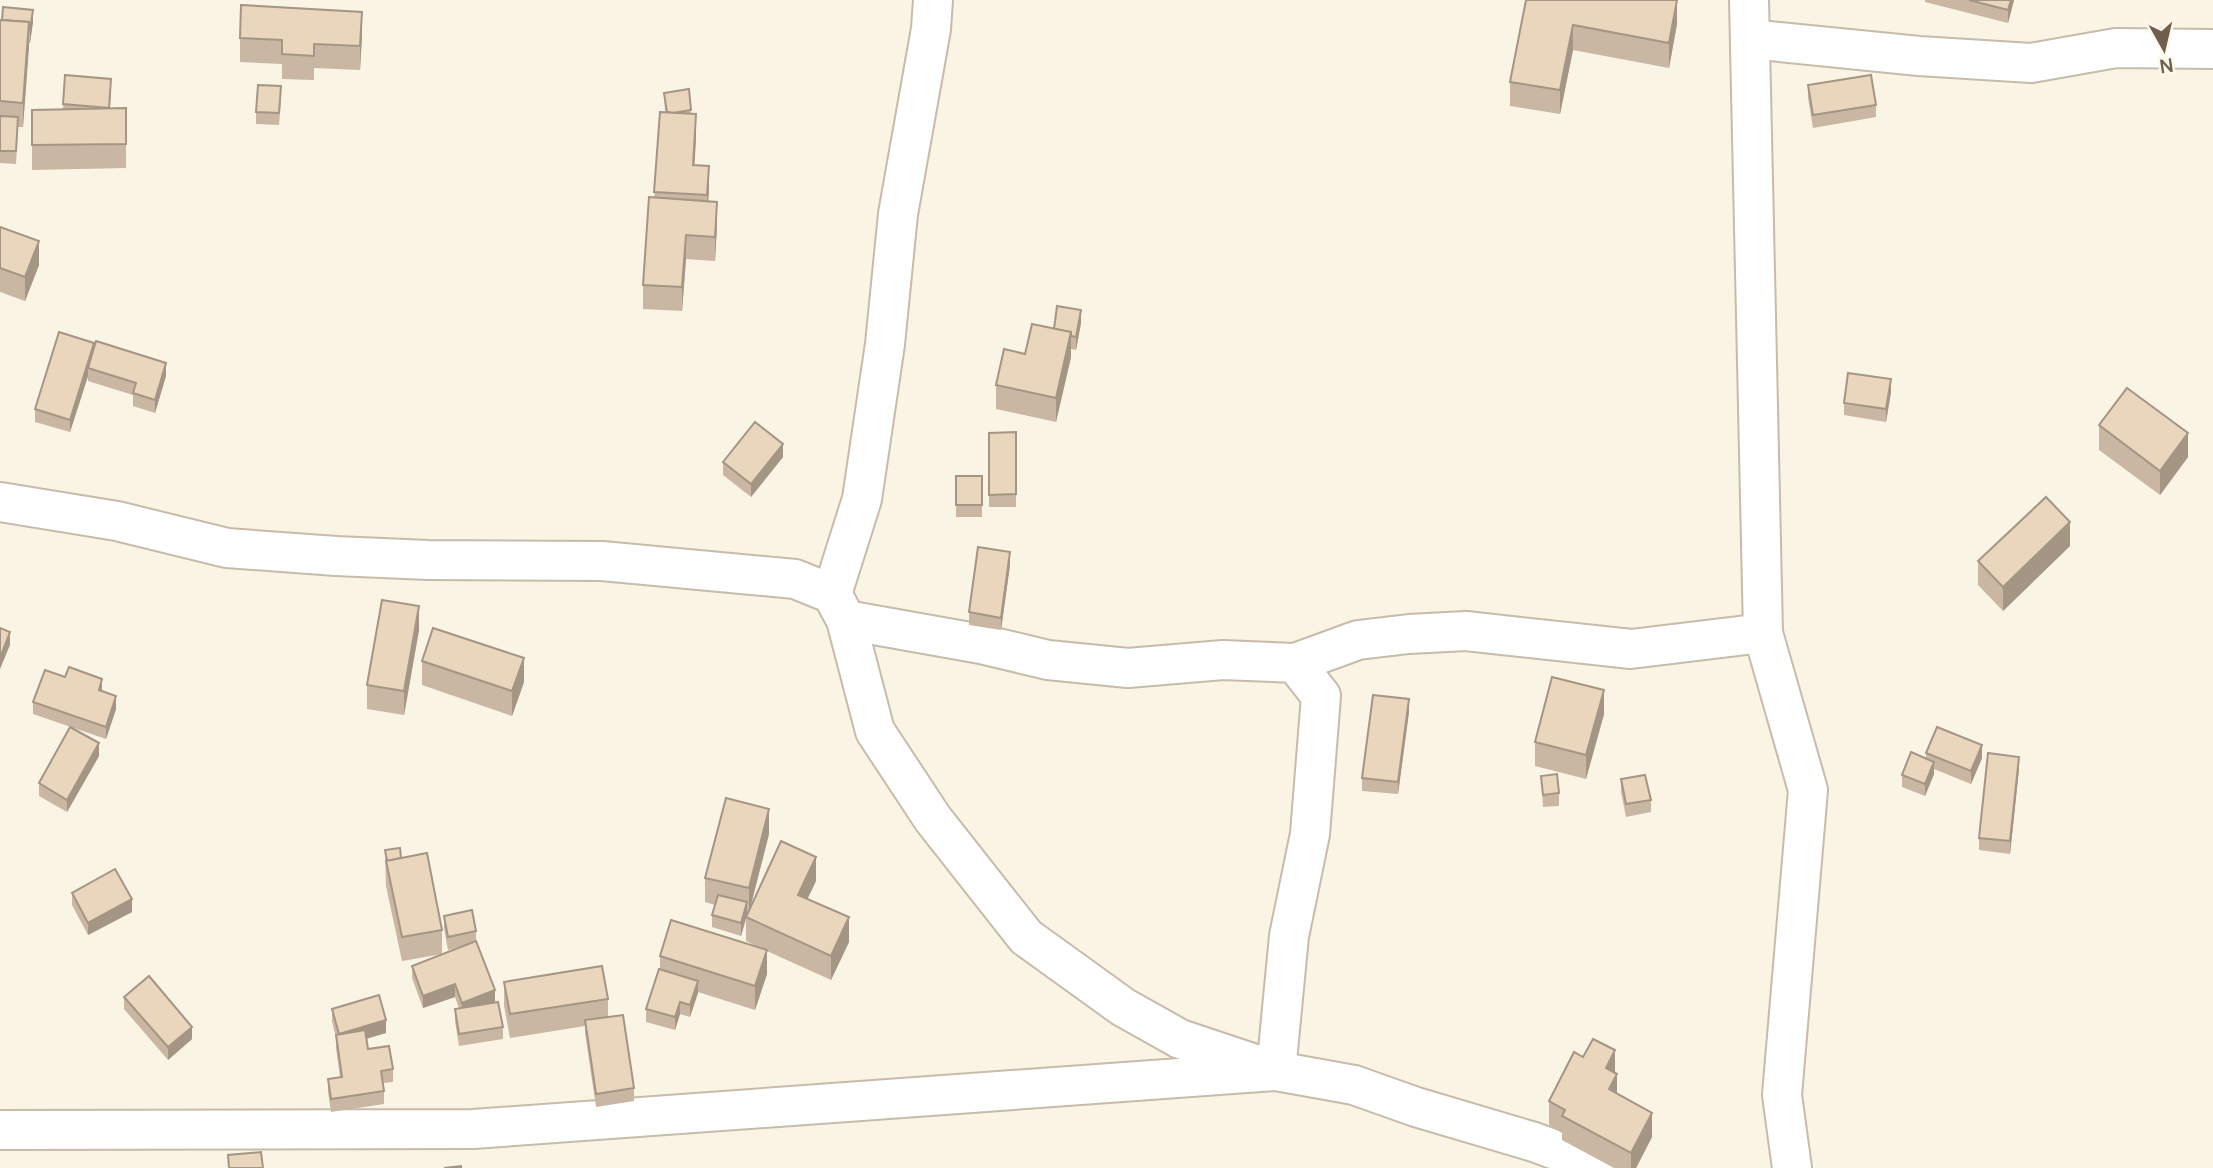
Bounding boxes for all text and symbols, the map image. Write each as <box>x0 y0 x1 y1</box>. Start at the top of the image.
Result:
north arrow <box>2129 14 2199 84</box>
text: N <box>2158 52 2175 80</box>

